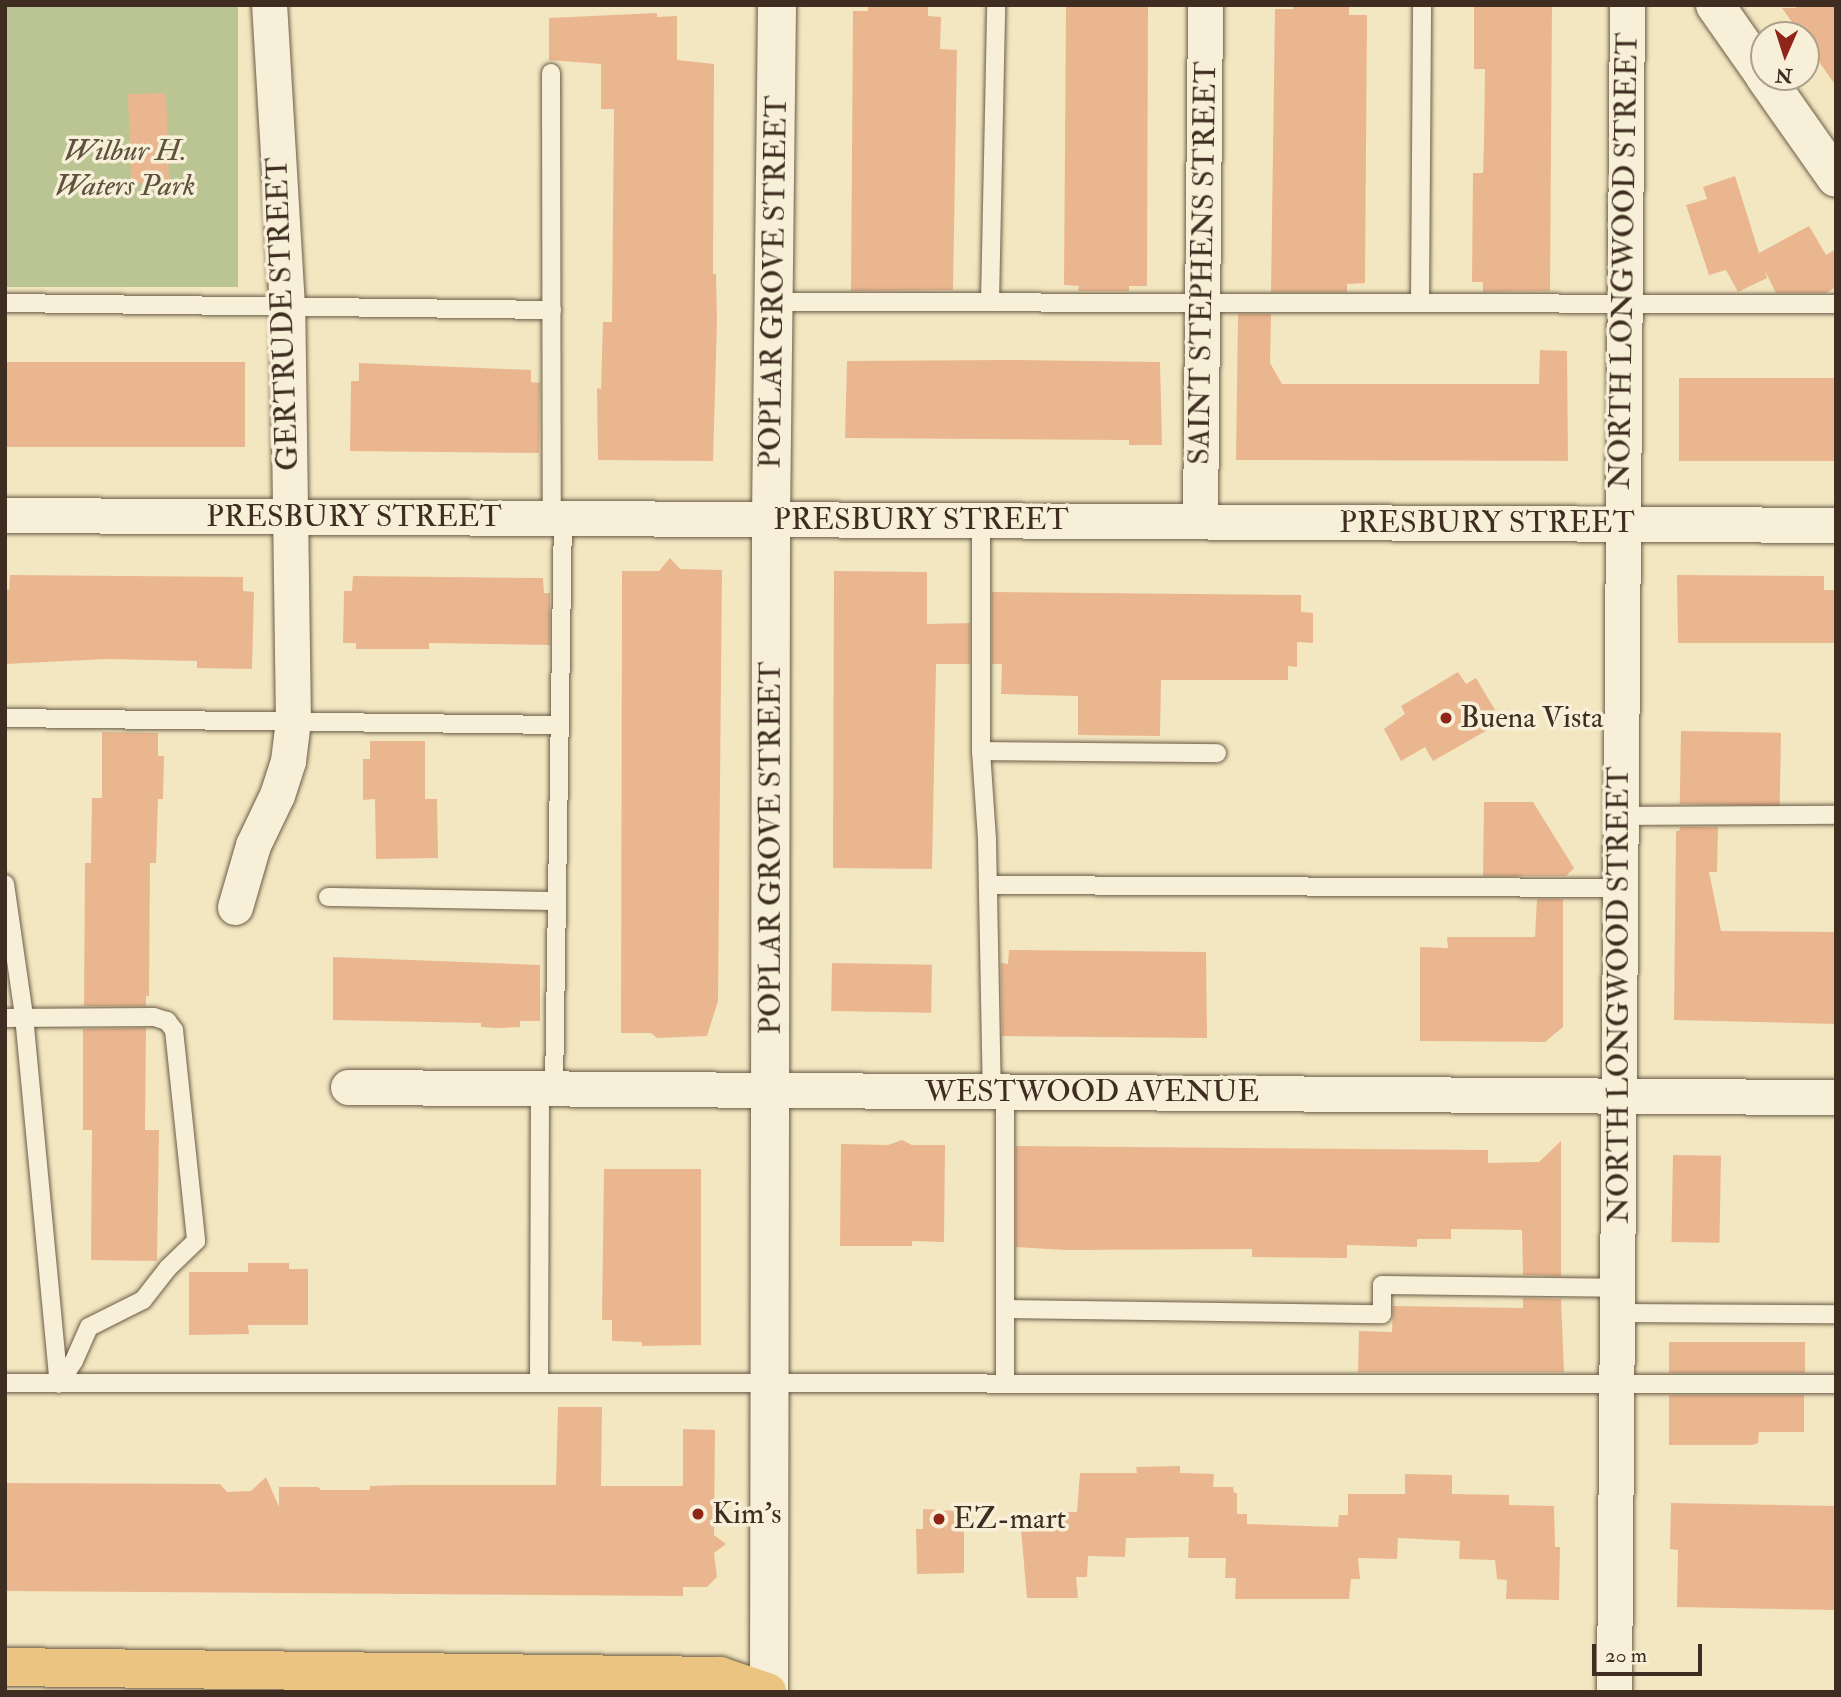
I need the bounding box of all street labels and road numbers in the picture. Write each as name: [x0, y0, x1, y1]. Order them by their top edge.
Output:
street label: NORTH LONGWOOD STREET: [1602, 32, 1646, 490]
street label: SAINT STEPHENS STREET: [1181, 61, 1225, 465]
street label: POPLAR GROVE STREET: [753, 95, 795, 469]
street label: GERTRUDE STREET: [260, 157, 306, 471]
street label: PRESBURY STREET: [206, 499, 502, 535]
street label: PRESBURY STREET: [773, 502, 1069, 538]
street label: PRESBURY STREET: [1339, 505, 1635, 541]
street label: POPLAR GROVE STREET: [753, 661, 789, 1035]
street label: NORTH LONGWOOD STREET: [1601, 766, 1637, 1224]
street label: WESTWOOD AVENUE: [925, 1074, 1259, 1110]

